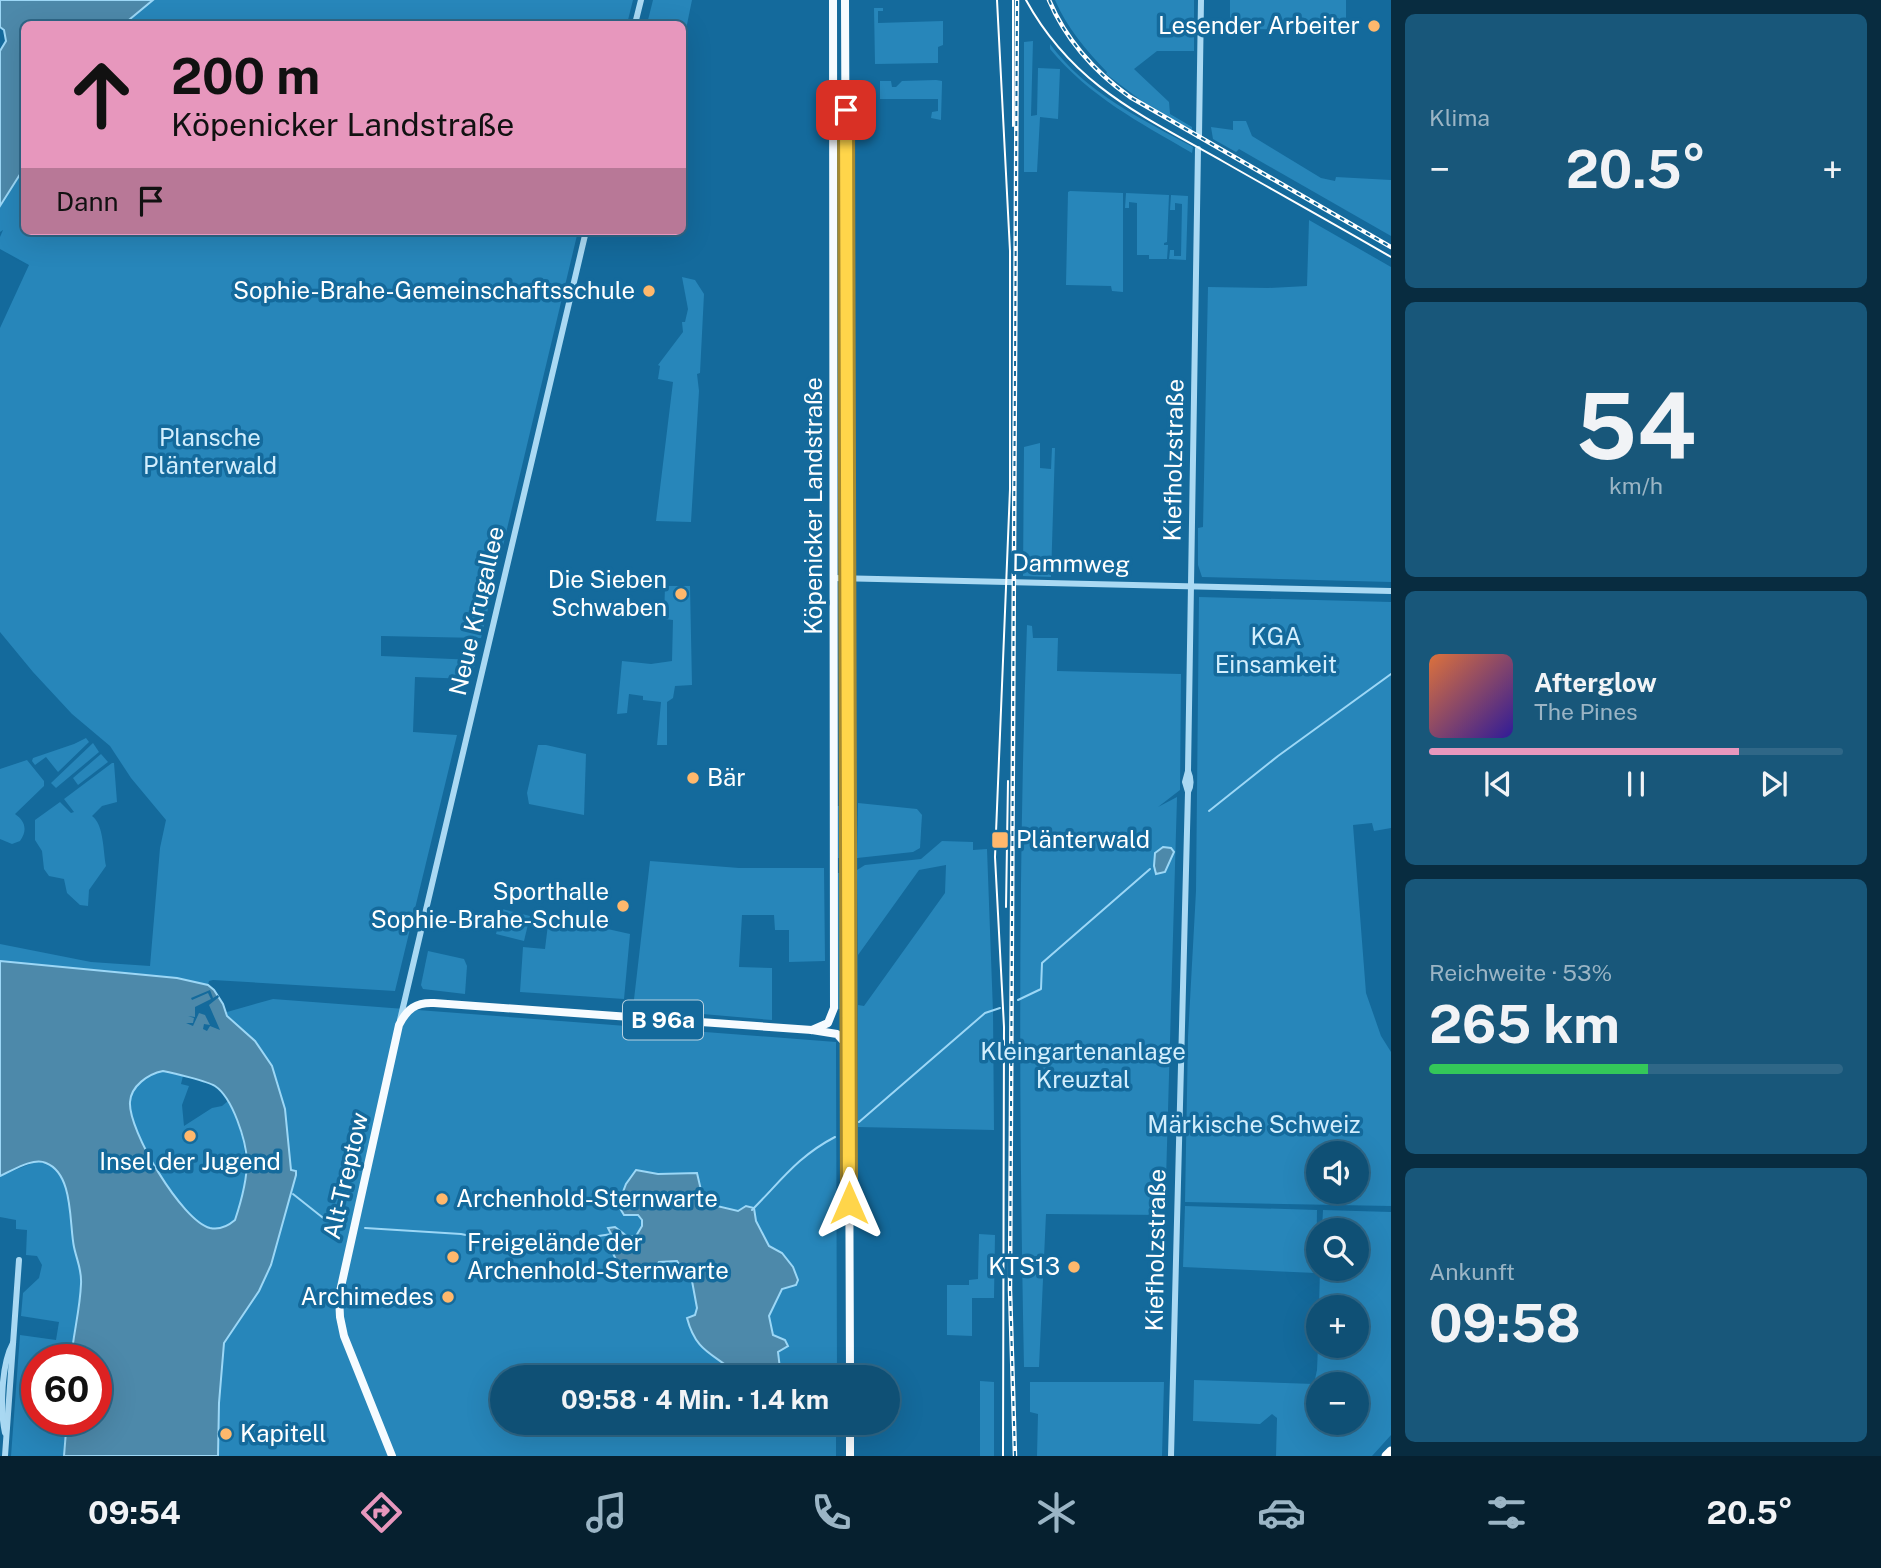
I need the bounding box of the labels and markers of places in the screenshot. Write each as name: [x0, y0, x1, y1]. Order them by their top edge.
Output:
place label: Lesender Arbeiter: [1158, 11, 1360, 39]
marker: Lesender Arbeiter: [1366, 18, 1382, 34]
pin: [816, 80, 876, 140]
place label: Sophie-Brahe-Gemeinschaftsschule: [233, 276, 635, 304]
marker: Sophie-Brahe-Gemeinschaftsschule: [641, 283, 657, 299]
place label: Die Sieben Schwaben: [548, 565, 667, 621]
marker: Die Sieben Schwaben: [673, 586, 689, 602]
place label: Bär: [707, 763, 746, 791]
marker: Bär: [685, 770, 701, 786]
place label: Plänterwald: [1016, 825, 1150, 853]
marker: Plänterwald: [990, 830, 1010, 850]
place label: Sporthalle Sophie-Brahe-Schule: [371, 877, 609, 933]
marker: Sporthalle Sophie-Brahe-Schule: [615, 898, 631, 914]
marker: Insel der Jugend: [182, 1128, 198, 1144]
place label: Insel der Jugend: [99, 1147, 281, 1175]
place label: Archenhold-Sternwarte: [456, 1184, 718, 1212]
marker: Archenhold-Sternwarte: [434, 1191, 450, 1207]
place label: Freigelände der Archenhold-Sternwarte: [467, 1228, 729, 1284]
marker: Freigelände der Archenhold-Sternwarte: [445, 1249, 461, 1265]
place label: KTS13: [988, 1252, 1060, 1280]
marker: KTS13: [1066, 1259, 1082, 1275]
place label: Archimedes: [301, 1282, 434, 1310]
marker: Archimedes: [440, 1289, 456, 1305]
place label: Kapitell: [240, 1419, 326, 1447]
marker: Kapitell: [218, 1426, 234, 1442]

